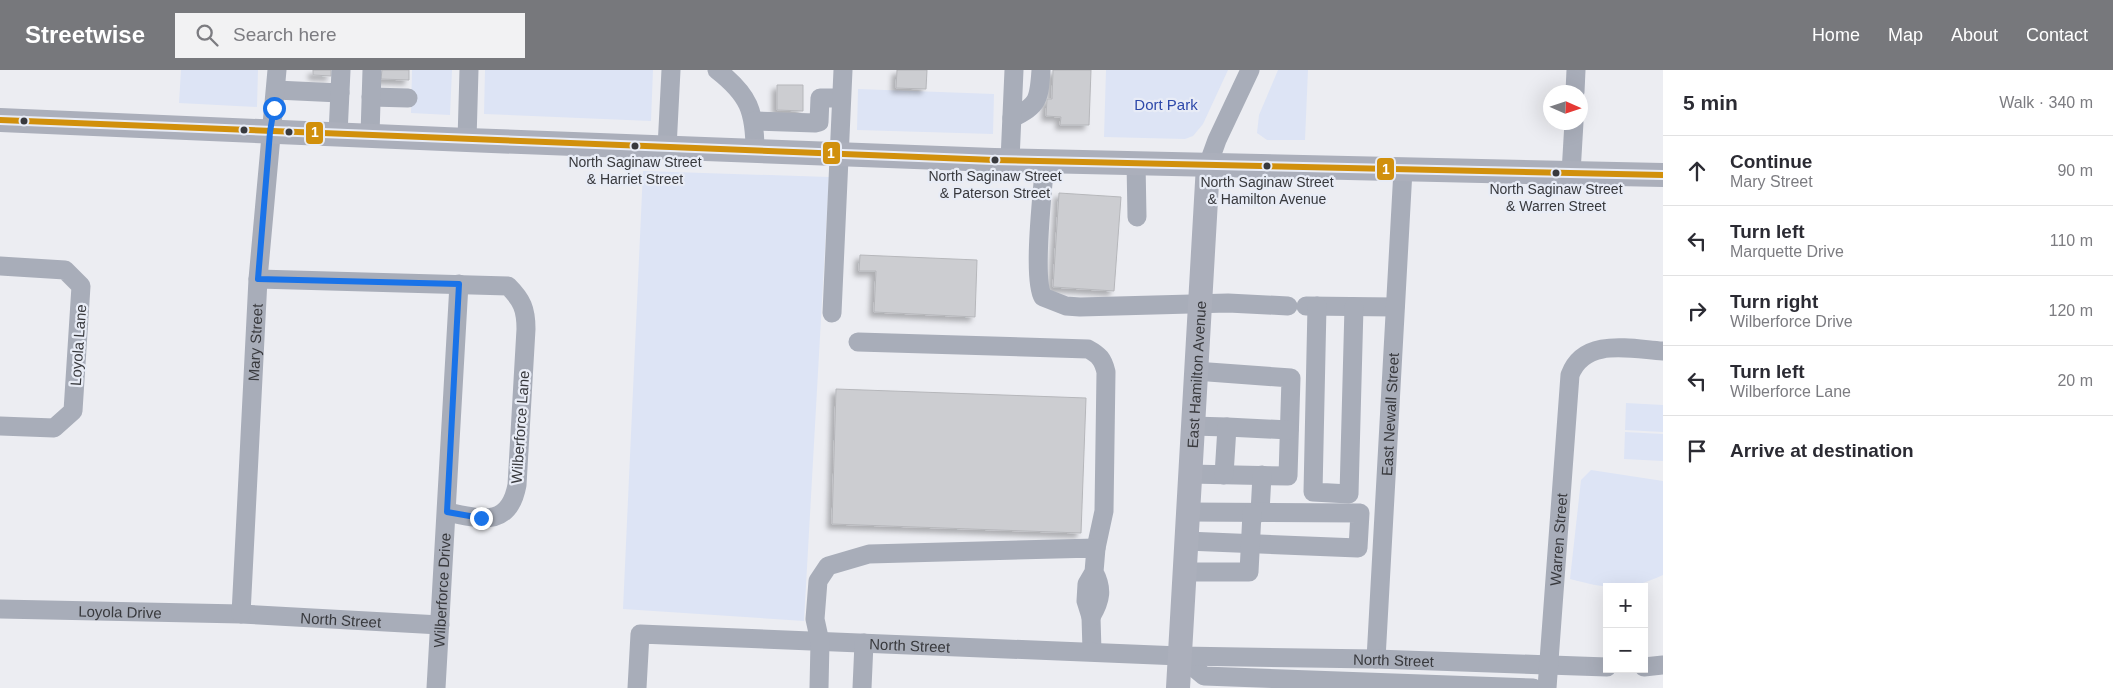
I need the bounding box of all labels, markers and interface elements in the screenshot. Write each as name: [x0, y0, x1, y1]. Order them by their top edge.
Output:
search box: [175, 13, 525, 58]
text: Streetwise: [25, 21, 145, 48]
icon: search: [193, 21, 221, 49]
text: Search here: [233, 24, 337, 45]
text: Home: [1812, 25, 1860, 45]
text: Map: [1888, 25, 1923, 45]
text: About: [1951, 25, 1998, 45]
text: Contact: [2026, 25, 2088, 45]
north arrow: [1543, 85, 1588, 130]
text: 5 min: [1683, 91, 1738, 114]
text: Walk · 340 m: [1999, 94, 2093, 111]
park label: Dort Park: [1134, 96, 1198, 113]
route start: [263, 97, 286, 120]
unlabelled marker: [19, 116, 29, 126]
line badge: 1: [305, 121, 324, 145]
text: 1: [311, 124, 319, 140]
unlabelled marker: [239, 125, 249, 135]
unlabelled marker: [284, 127, 294, 137]
marker: North Saginaw Street & Harriet Street: [630, 141, 640, 151]
line badge: 1: [822, 141, 841, 165]
text: 1: [827, 145, 835, 161]
text: Continue: [1730, 151, 1812, 172]
place label: North Saginaw Street & Harriet Street: [568, 154, 702, 187]
marker: North Saginaw Street & Paterson Street: [990, 155, 1000, 165]
line badge: 1: [1376, 157, 1395, 181]
icon: ahead: [1683, 157, 1711, 185]
marker: North Saginaw Street & Hamilton Avenue: [1262, 161, 1272, 171]
text: 1: [1382, 161, 1390, 177]
text: 90 m: [2057, 162, 2093, 179]
place label: North Saginaw Street & Paterson Street: [928, 168, 1062, 201]
marker: North Saginaw Street & Warren Street: [1551, 168, 1561, 178]
text: Mary Street: [1730, 173, 1813, 190]
place label: North Saginaw Street & Hamilton Avenue: [1200, 174, 1334, 207]
place label: North Saginaw Street & Warren Street: [1489, 181, 1623, 214]
text: Turn left: [1730, 221, 1805, 242]
icon: left: [1683, 227, 1711, 255]
text: 110 m: [2050, 232, 2093, 249]
text: Marquette Drive: [1730, 243, 1844, 260]
text: Turn right: [1730, 291, 1818, 312]
icon: right: [1683, 297, 1711, 325]
street label: East Hamilton Avenue: [1183, 300, 1209, 449]
street label: Mary Street: [244, 302, 265, 382]
text: 120 m: [2049, 302, 2093, 319]
street label: Loyola Lane: [67, 304, 89, 386]
text: Wilberforce Drive: [1730, 313, 1853, 330]
street label: East Newall Street: [1378, 351, 1401, 476]
text: Turn left: [1730, 361, 1805, 382]
icon: left: [1683, 367, 1711, 395]
street label: Wilberforce Lane: [508, 370, 532, 484]
text: 20 m: [2057, 372, 2093, 389]
text: Wilberforce Lane: [1730, 383, 1851, 400]
icon: arrive: [1683, 437, 1711, 465]
text: Arrive at destination: [1730, 440, 1914, 461]
street label: Warren Street: [1546, 492, 1570, 586]
route end: [470, 507, 493, 530]
street label: Wilberforce Drive: [430, 532, 453, 648]
map controls: [1603, 583, 1648, 673]
button: +: [1603, 583, 1648, 628]
street label: Loyola Drive: [78, 602, 162, 621]
street label: North Street: [300, 609, 382, 630]
button: −: [1603, 628, 1648, 673]
street label: North Street: [869, 635, 951, 655]
street label: North Street: [1353, 650, 1435, 670]

